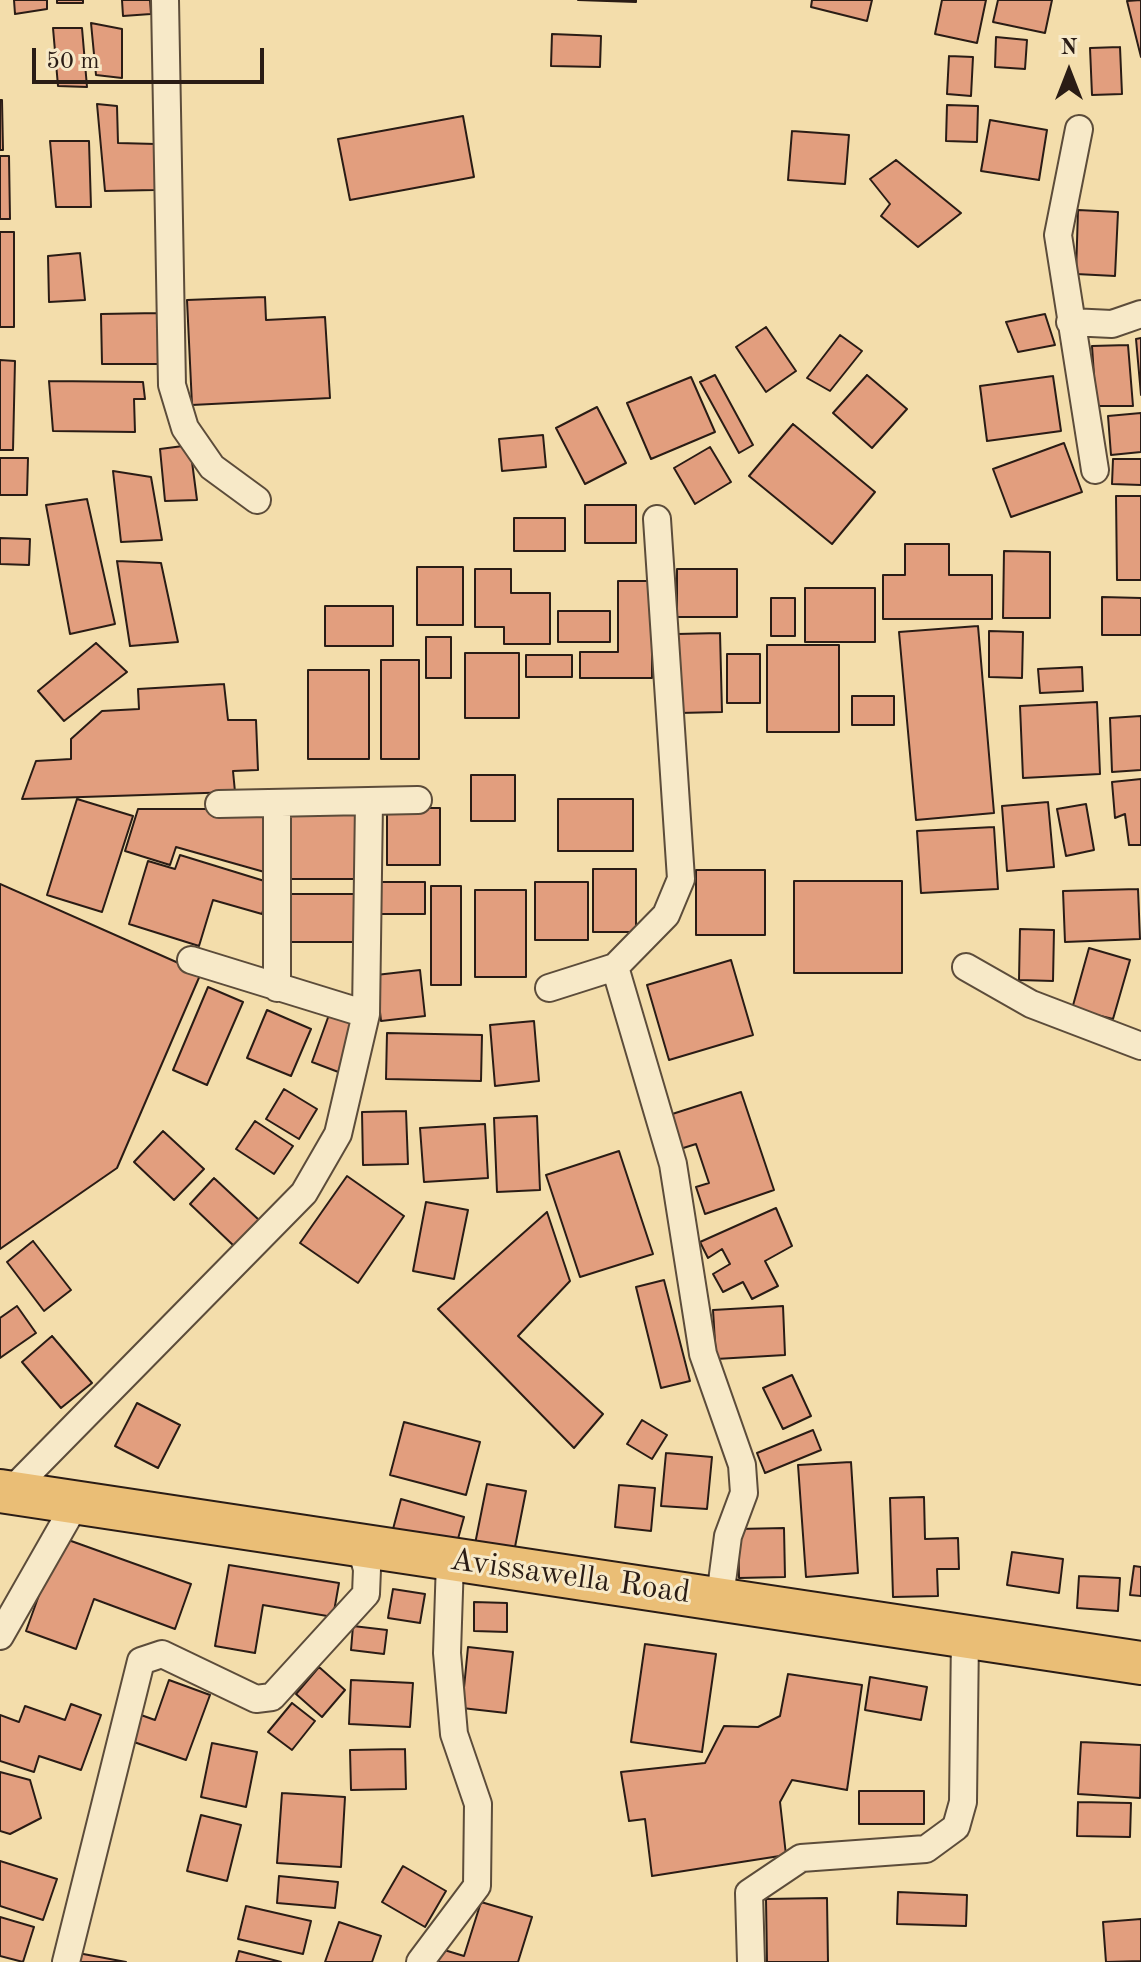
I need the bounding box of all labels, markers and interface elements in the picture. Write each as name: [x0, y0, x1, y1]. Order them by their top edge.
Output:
scale bar: [36, 32, 268, 82]
north arrow: [1029, 32, 1109, 112]
text: N: [1061, 37, 1077, 59]
text: 50 m: [46, 50, 100, 74]
street label: Avissawella Road: [447, 1541, 693, 1613]

